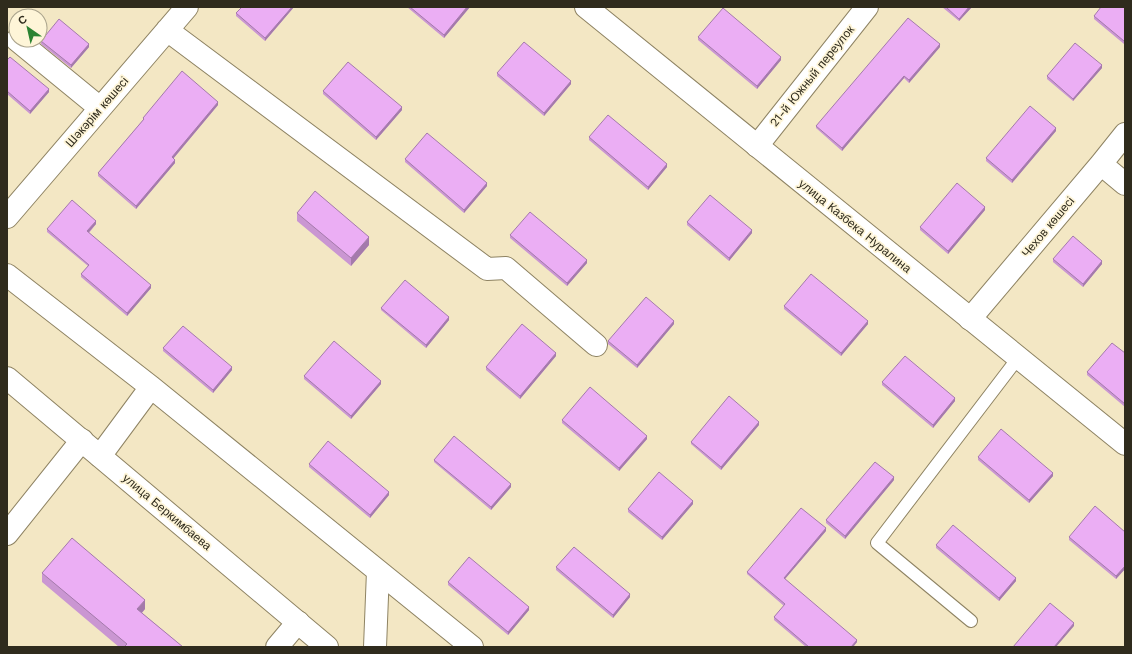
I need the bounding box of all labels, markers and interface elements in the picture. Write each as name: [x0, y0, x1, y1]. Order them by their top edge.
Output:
north arrow: [8, 8, 48, 48]
text: С: [16, 12, 30, 28]
street label: 21-й Южный переулок: [767, 22, 858, 129]
street label: Шәкәрім көшесі: [63, 74, 131, 150]
street label: улица Казбека Нуралина: [796, 176, 914, 276]
street label: Чехов көшесі: [1019, 194, 1077, 260]
street label: улица Беркимбаева: [120, 471, 214, 553]

